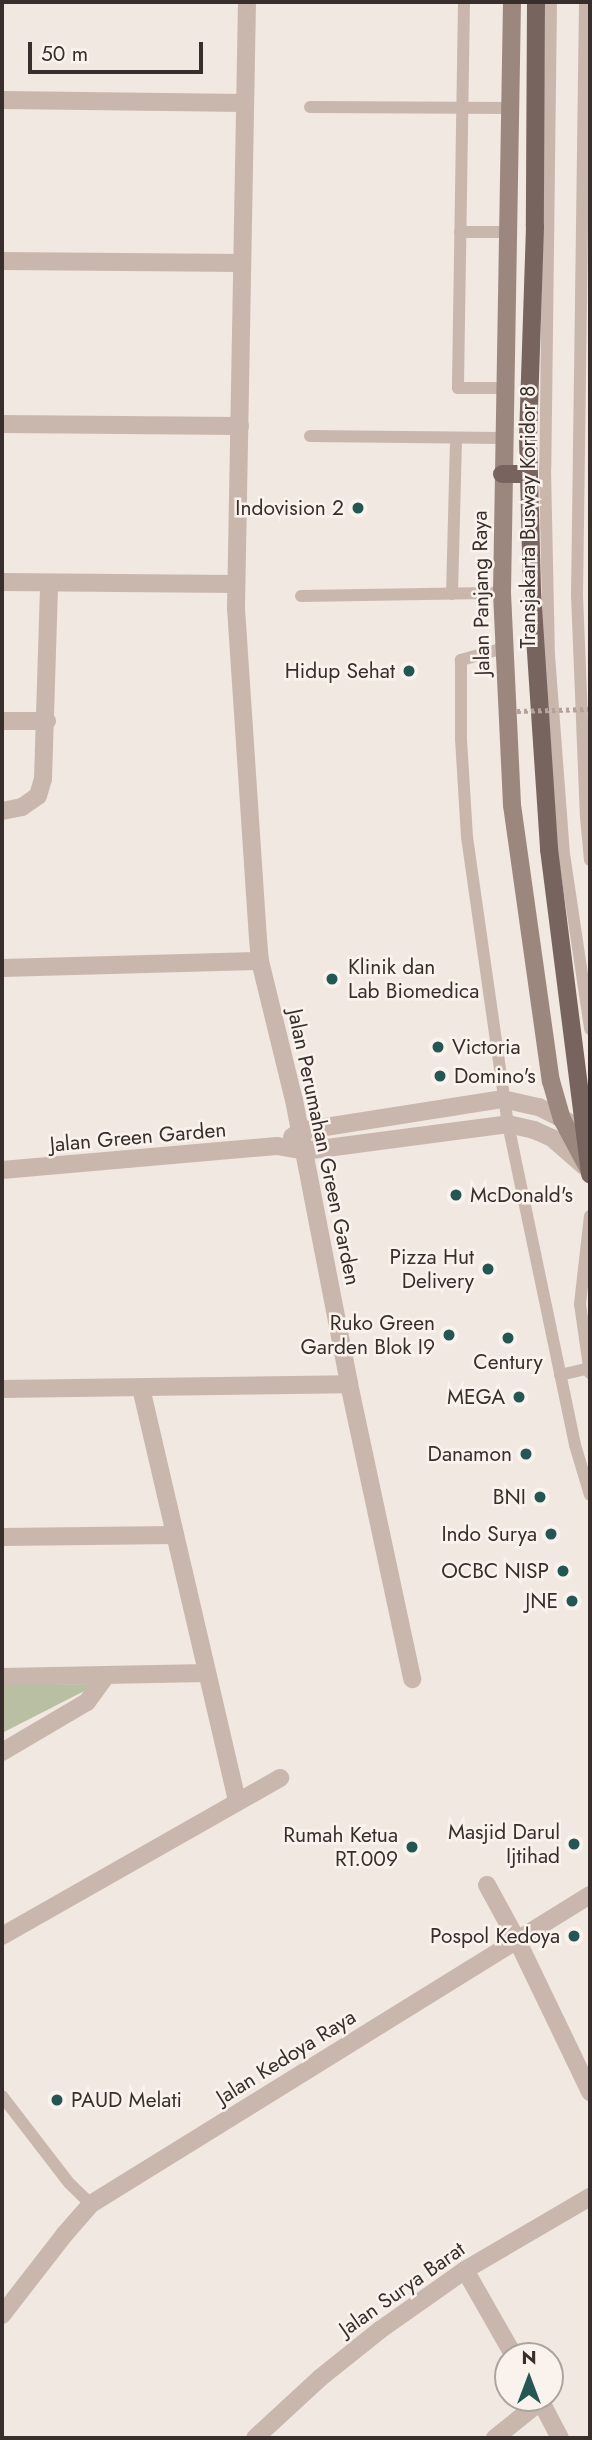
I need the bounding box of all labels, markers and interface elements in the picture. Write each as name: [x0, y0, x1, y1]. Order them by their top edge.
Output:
scale bar: [32, 28, 206, 72]
text: 50 m: [41, 39, 88, 69]
street label: Transjakarta Busway Koridor 8: [515, 386, 541, 648]
place label: Indovision 2: [235, 495, 344, 521]
marker: Indovision 2: [350, 500, 366, 516]
street label: Jalan Panjang Raya: [467, 510, 495, 676]
place label: Hidup Sehat: [285, 658, 395, 684]
marker: Hidup Sehat: [401, 663, 417, 679]
place label: Klinik dan Lab Biomedica: [348, 954, 479, 1004]
marker: Klinik dan Lab Biomedica: [322, 969, 342, 989]
street label: Jalan Perumahan Green Garden: [282, 1007, 366, 1287]
place label: Victoria: [452, 1034, 521, 1060]
marker: Victoria: [430, 1039, 446, 1055]
place label: Domino's: [454, 1063, 536, 1089]
marker: Domino's: [432, 1068, 448, 1084]
street label: Jalan Green Garden: [49, 1117, 227, 1157]
place label: McDonald's: [470, 1182, 573, 1208]
marker: McDonald's: [448, 1187, 464, 1203]
place label: Pizza Hut Delivery: [390, 1244, 474, 1294]
marker: Pizza Hut Delivery: [480, 1261, 496, 1277]
place label: Ruko Green Garden Blok I9: [301, 1310, 435, 1360]
marker: Ruko Green Garden Blok I9: [441, 1327, 457, 1343]
marker: Century: [500, 1330, 516, 1346]
place label: Century: [473, 1349, 543, 1375]
place label: MEGA: [447, 1384, 505, 1410]
marker: MEGA: [511, 1389, 527, 1405]
place label: Danamon: [428, 1441, 512, 1467]
marker: Danamon: [518, 1446, 534, 1462]
place label: BNI: [493, 1484, 526, 1510]
marker: BNI: [532, 1489, 548, 1505]
place label: Indo Surya: [441, 1521, 537, 1547]
marker: Indo Surya: [543, 1526, 559, 1542]
place label: OCBC NISP: [441, 1558, 549, 1584]
marker: OCBC NISP: [555, 1563, 571, 1579]
place label: JNE: [525, 1588, 558, 1614]
marker: JNE: [564, 1593, 580, 1609]
place label: Masjid Darul Ijtihad: [448, 1819, 560, 1869]
place label: Rumah Ketua RT.009: [283, 1822, 398, 1872]
marker: Masjid Darul Ijtihad: [566, 1836, 582, 1852]
marker: Rumah Ketua RT.009: [404, 1839, 420, 1855]
place label: Pospol Kedoya: [430, 1923, 560, 1949]
marker: Pospol Kedoya: [566, 1928, 582, 1944]
street label: Jalan Kedoya Raya: [212, 2004, 360, 2110]
place label: PAUD Melati: [71, 2087, 182, 2113]
marker: PAUD Melati: [49, 2092, 65, 2108]
street label: Jalan Surya Barat: [334, 2236, 470, 2342]
north arrow: [494, 2342, 564, 2412]
text: N: [521, 2344, 537, 2371]

